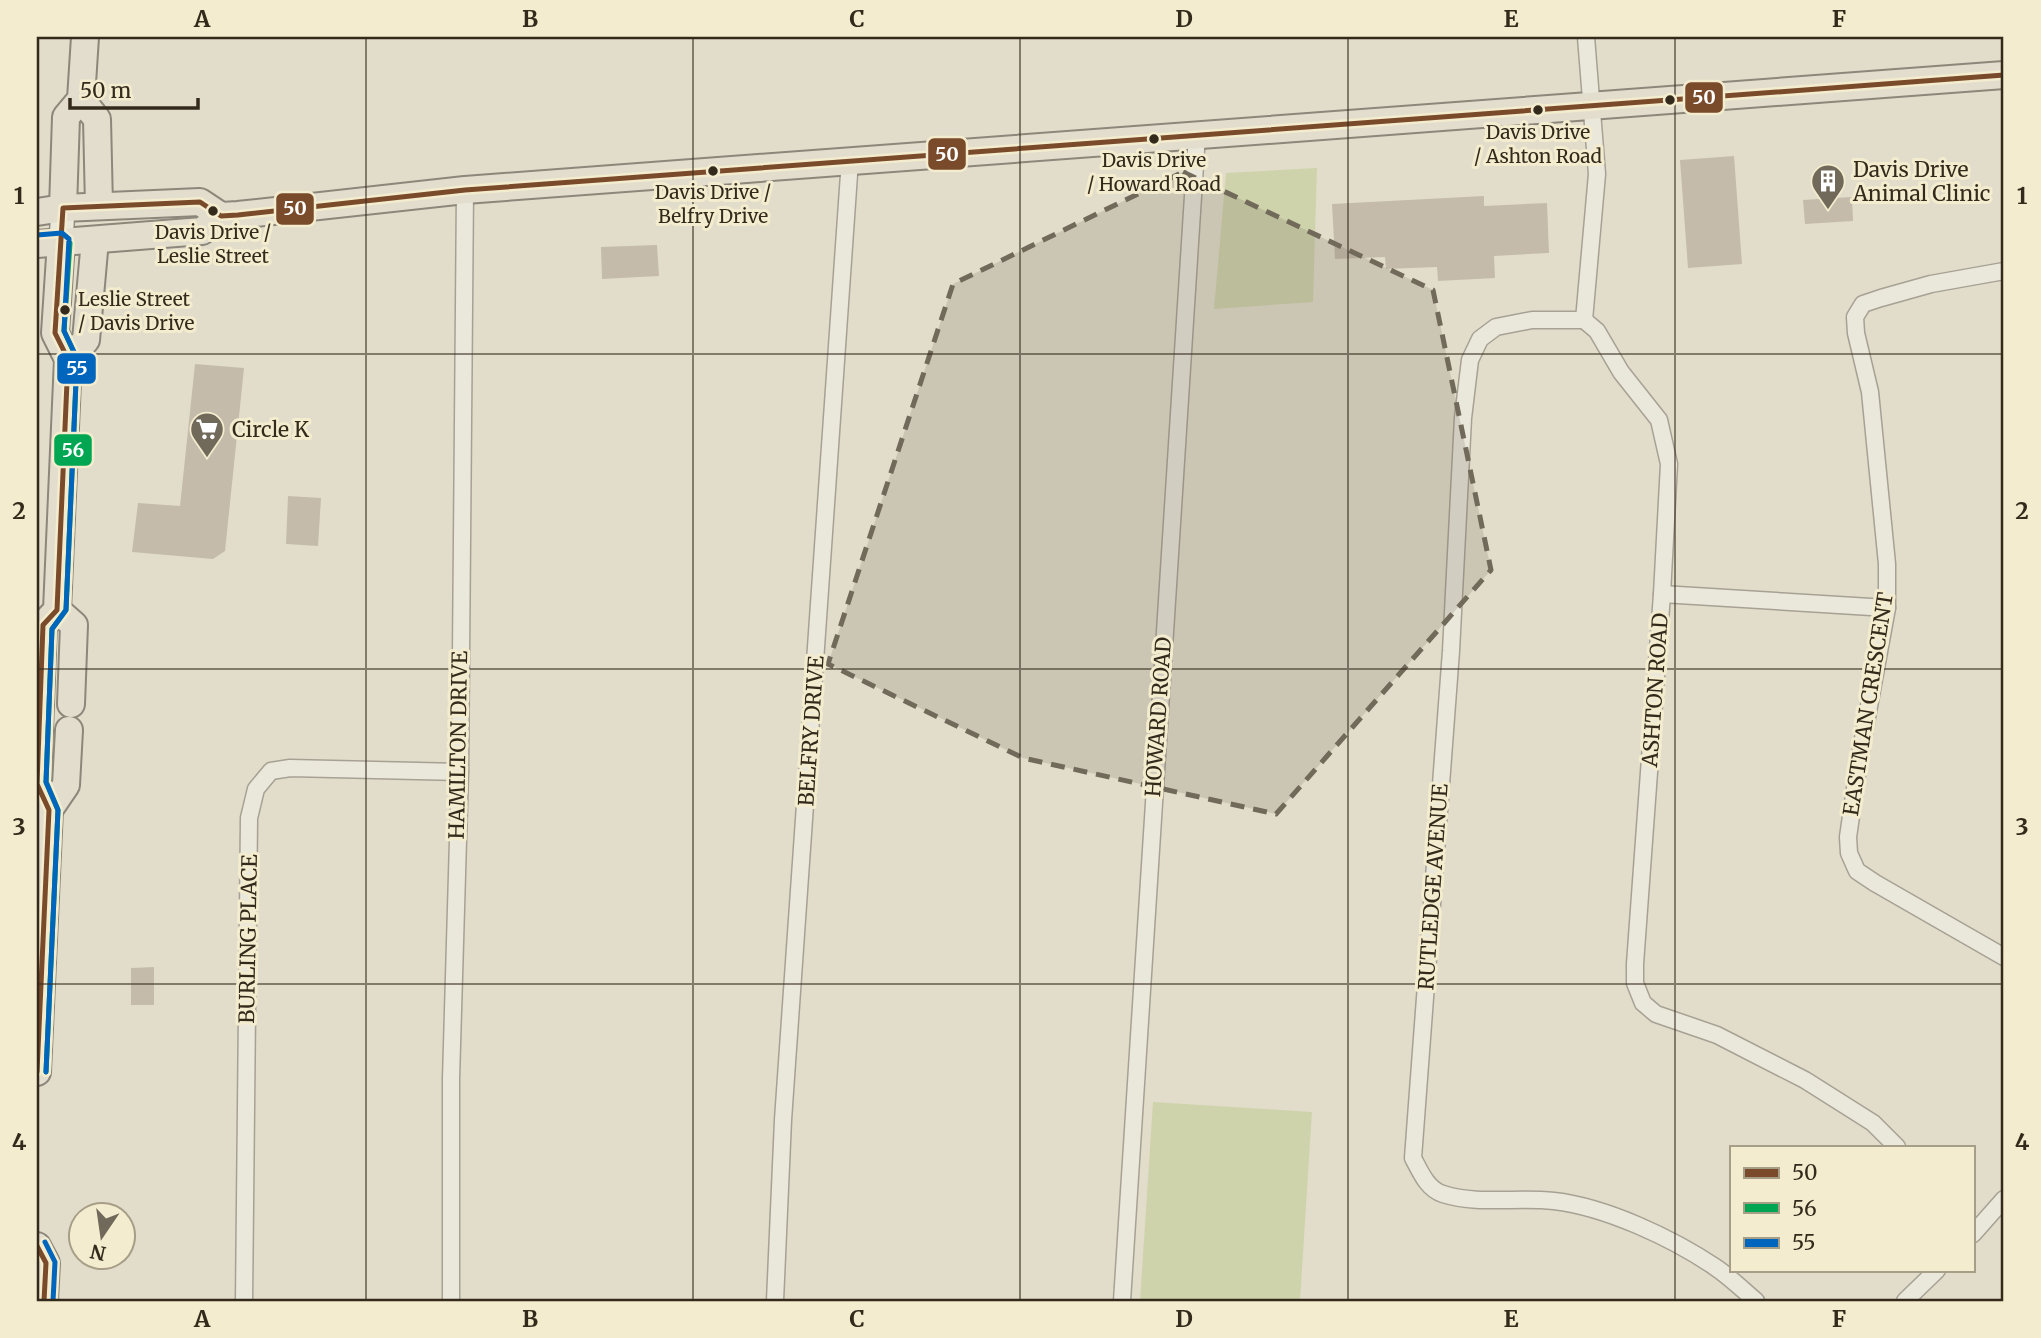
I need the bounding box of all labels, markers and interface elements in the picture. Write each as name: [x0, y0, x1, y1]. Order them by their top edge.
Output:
text: A: [193, 4, 211, 33]
text: B: [522, 4, 538, 33]
text: C: [849, 4, 865, 33]
text: D: [1175, 4, 1193, 33]
text: E: [1503, 4, 1519, 33]
text: F: [1832, 4, 1846, 33]
scale bar: [70, 66, 198, 110]
text: 50 m: [80, 77, 131, 104]
line badge: 50: [1684, 81, 1724, 114]
text: 50: [1692, 85, 1716, 109]
unlabelled marker: [1663, 93, 1677, 107]
marker: Davis Drive / Ashton Road: [1531, 103, 1545, 117]
place label: Davis Drive / Ashton Road: [1474, 120, 1602, 168]
marker: Davis Drive / Howard Road: [1147, 132, 1161, 146]
line badge: 50: [927, 137, 967, 171]
text: 50: [935, 142, 959, 166]
place label: Davis Drive / Howard Road: [1087, 148, 1221, 196]
place label: Davis Drive Animal Clinic: [1852, 156, 1990, 207]
building icon: Davis Drive Animal Clinic: [1809, 162, 1847, 211]
marker: Davis Drive / Belfry Drive: [706, 164, 720, 178]
place label: Davis Drive / Belfry Drive: [655, 180, 771, 228]
text: 1: [14, 181, 25, 210]
text: 1: [2017, 181, 2028, 210]
line badge: 50: [275, 192, 315, 226]
text: 50: [283, 196, 307, 220]
marker: Davis Drive / Leslie Street: [206, 204, 220, 218]
place label: Davis Drive / Leslie Street: [155, 220, 271, 268]
place label: Leslie Street / Davis Drive: [78, 287, 194, 335]
marker: Leslie Street / Davis Drive: [58, 303, 72, 317]
line badge: 55: [56, 352, 97, 385]
text: 55: [66, 356, 88, 380]
supermarket icon: Circle K: [188, 410, 226, 459]
place label: Circle K: [232, 416, 310, 443]
line badge: 56: [53, 433, 93, 467]
text: 56: [62, 438, 84, 462]
text: 2: [12, 496, 26, 525]
text: 2: [2015, 496, 2029, 525]
street label: EASTMAN CRESCENT: [1837, 590, 1899, 818]
street label: ASHTON ROAD: [1636, 612, 1674, 769]
street label: HOWARD ROAD: [1139, 636, 1177, 798]
street label: HAMILTON DRIVE: [443, 650, 473, 840]
street label: BELFRY DRIVE: [792, 654, 830, 807]
street label: RUTLEDGE AVENUE: [1412, 782, 1454, 991]
text: 3: [12, 812, 26, 841]
text: 3: [2015, 812, 2029, 841]
street label: BURLING PLACE: [233, 853, 263, 1024]
text: 4: [12, 1127, 27, 1156]
text: 4: [2015, 1127, 2030, 1156]
legend: [1730, 1146, 1974, 1272]
text: 50: [1792, 1159, 1817, 1186]
text: 56: [1792, 1195, 1817, 1222]
north arrow: [66, 1202, 136, 1272]
text: 55: [1792, 1229, 1815, 1256]
text: N: [88, 1239, 108, 1266]
text: A: [193, 1304, 211, 1333]
text: B: [522, 1304, 538, 1333]
text: C: [849, 1304, 865, 1333]
text: D: [1175, 1304, 1193, 1333]
text: E: [1503, 1304, 1519, 1333]
text: F: [1832, 1304, 1846, 1333]

